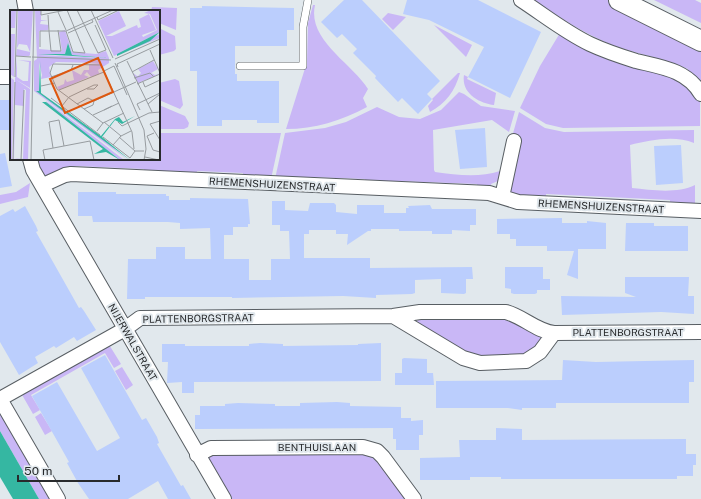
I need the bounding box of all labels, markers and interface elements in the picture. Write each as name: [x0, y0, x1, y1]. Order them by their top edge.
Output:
inset map: [10, 10, 160, 160]
street label: RHEMENSHUIZENSTRAAT: [209, 175, 335, 193]
street label: RHEMENSHUIZENSTRAAT: [538, 197, 664, 215]
street label: NIJERWALSTRAAT: [106, 301, 160, 383]
street label: PLATTENBORGSTRAAT: [142, 311, 254, 325]
street label: PLATTENBORGSTRAAT: [572, 326, 684, 338]
street label: BENTHUISLAAN: [278, 441, 356, 453]
scale bar: [18, 457, 119, 483]
text: 50 m: [24, 464, 52, 478]

